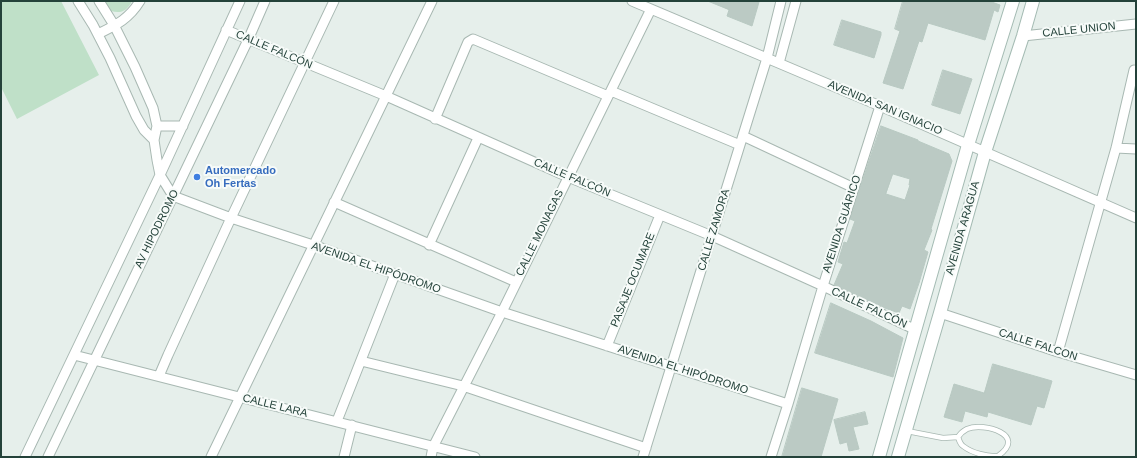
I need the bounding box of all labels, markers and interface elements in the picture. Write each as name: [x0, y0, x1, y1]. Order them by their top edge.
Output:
street label: CALLE UNION: [1042, 20, 1116, 40]
street label: CALLE FALCÓN: [234, 28, 314, 72]
street label: AVENIDA SAN IGNACIO: [826, 78, 944, 138]
street label: CALLE FALCÓN: [532, 156, 612, 200]
place label: Automercado Oh Fertas: [205, 164, 276, 190]
marker: Automercado Oh Fertas: [192, 172, 202, 182]
street label: AVENIDA GUÁRICO: [820, 174, 864, 274]
street label: AVENIDA ARAGUA: [943, 180, 983, 276]
street label: AV HIPODROMO: [132, 187, 182, 271]
street label: CALLE ZAMORA: [695, 187, 733, 273]
street label: CALLE MONAGAS: [513, 188, 567, 278]
street label: PASAJE OCUMARE: [608, 231, 658, 329]
street label: AVENIDA EL HIPÓDROMO: [310, 240, 442, 296]
street label: CALLE FALCÓN: [829, 285, 909, 331]
street label: CALLE FALCON: [997, 326, 1079, 364]
street label: AVENIDA EL HIPÓDROMO: [616, 343, 750, 397]
street label: CALLE LARA: [241, 392, 309, 420]

